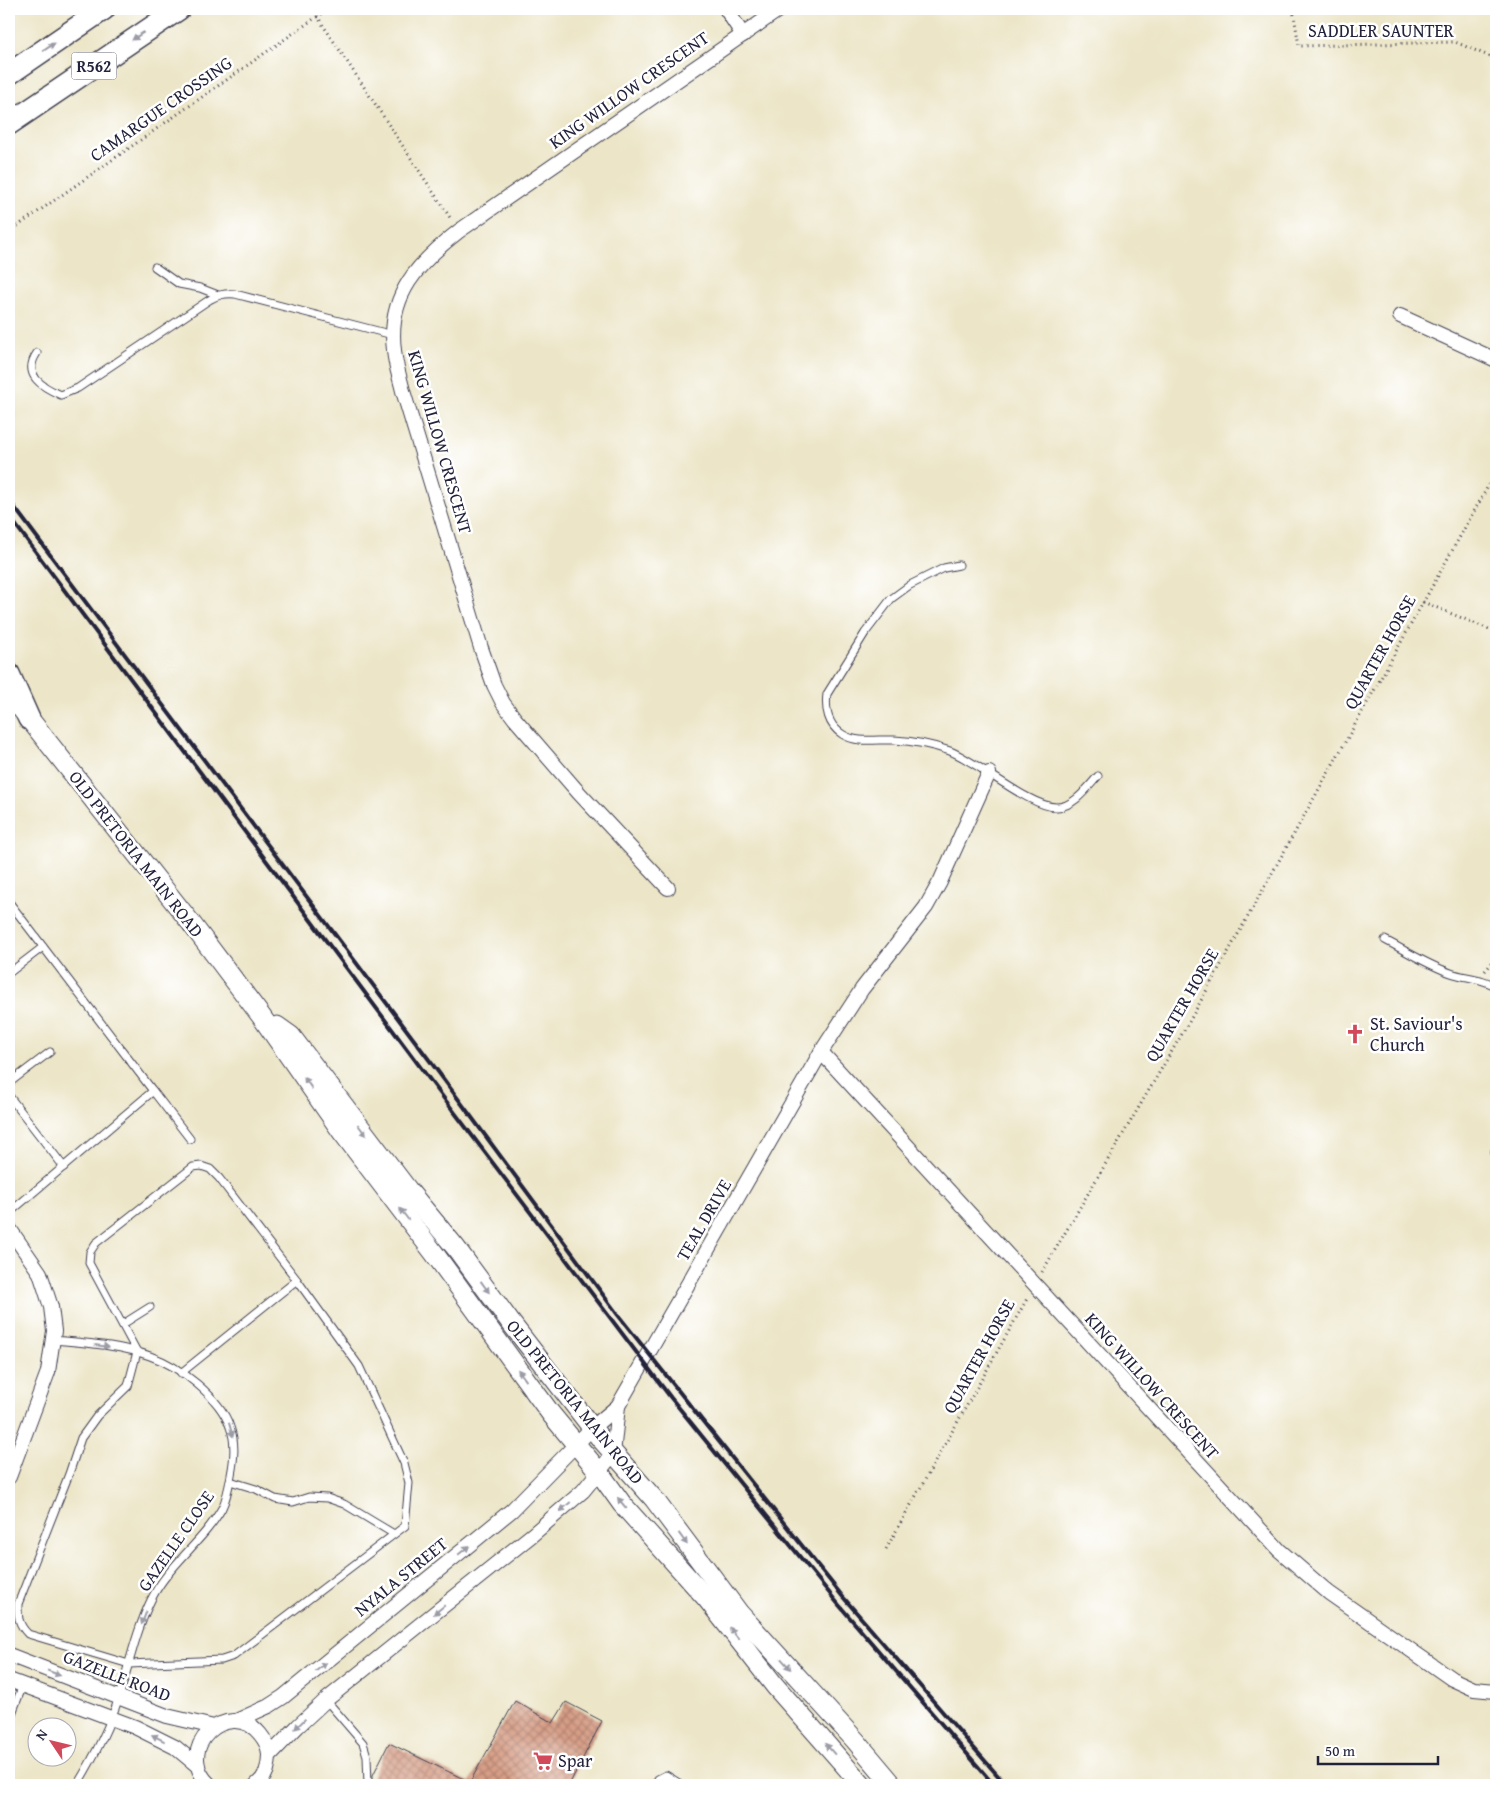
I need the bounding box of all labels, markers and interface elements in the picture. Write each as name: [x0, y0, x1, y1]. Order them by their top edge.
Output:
street label: SADDLER SAUNTER: [1308, 17, 1455, 44]
street label: KING WILLOW CRESCENT: [543, 24, 714, 155]
one-way arrow: [131, 31, 145, 41]
one-way arrow: [42, 42, 56, 52]
street label: CAMARGUE CROSSING: [84, 49, 238, 168]
road number: R562: [72, 52, 116, 80]
street label: KING WILLOW CRESCENT: [401, 347, 480, 537]
street label: QUARTER HORSE: [1337, 589, 1422, 714]
street label: OLD PRETORIA MAIN ROAD: [63, 765, 210, 943]
street label: QUARTER HORSE: [1138, 943, 1225, 1067]
place label: St. Saviour's Church: [1370, 1010, 1463, 1058]
church icon: St. Saviour's Church: [1344, 1023, 1366, 1045]
one-way arrow: [303, 1076, 313, 1090]
one-way arrow: [357, 1123, 367, 1137]
street label: TEAL DRIVE: [669, 1174, 738, 1266]
one-way arrow: [399, 1208, 410, 1221]
one-way arrow: [480, 1280, 490, 1294]
street label: QUARTER HORSE: [936, 1293, 1021, 1418]
street label: KING WILLOW CRESCENT: [1079, 1306, 1226, 1465]
street label: OLD PRETORIA MAIN ROAD: [500, 1313, 650, 1490]
one-way arrow: [94, 1342, 110, 1350]
one-way arrow: [517, 1368, 527, 1382]
one-way arrow: [227, 1423, 235, 1438]
street label: GAZELLE CLOSE: [131, 1485, 221, 1597]
one-way arrow: [617, 1497, 628, 1510]
one-way arrow: [559, 1501, 571, 1513]
street label: NYALA STREET: [348, 1530, 453, 1623]
one-way arrow: [677, 1532, 688, 1545]
one-way arrow: [457, 1544, 470, 1555]
one-way arrow: [433, 1604, 446, 1615]
one-way arrow: [140, 1610, 147, 1625]
one-way arrow: [728, 1627, 739, 1640]
street label: GAZELLE ROAD: [59, 1643, 175, 1708]
one-way arrow: [780, 1658, 792, 1670]
one-way arrow: [314, 1661, 327, 1672]
one-way arrow: [47, 1669, 62, 1677]
north arrow: [28, 1716, 78, 1766]
one-way arrow: [294, 1718, 306, 1730]
text: N: [30, 1724, 53, 1744]
one-way arrow: [151, 1734, 166, 1742]
scale bar: [1318, 1734, 1438, 1766]
text: 50 m: [1325, 1740, 1356, 1761]
one-way arrow: [824, 1742, 835, 1755]
place label: Spar: [558, 1747, 593, 1774]
supermarket icon: Spar: [532, 1750, 554, 1772]

